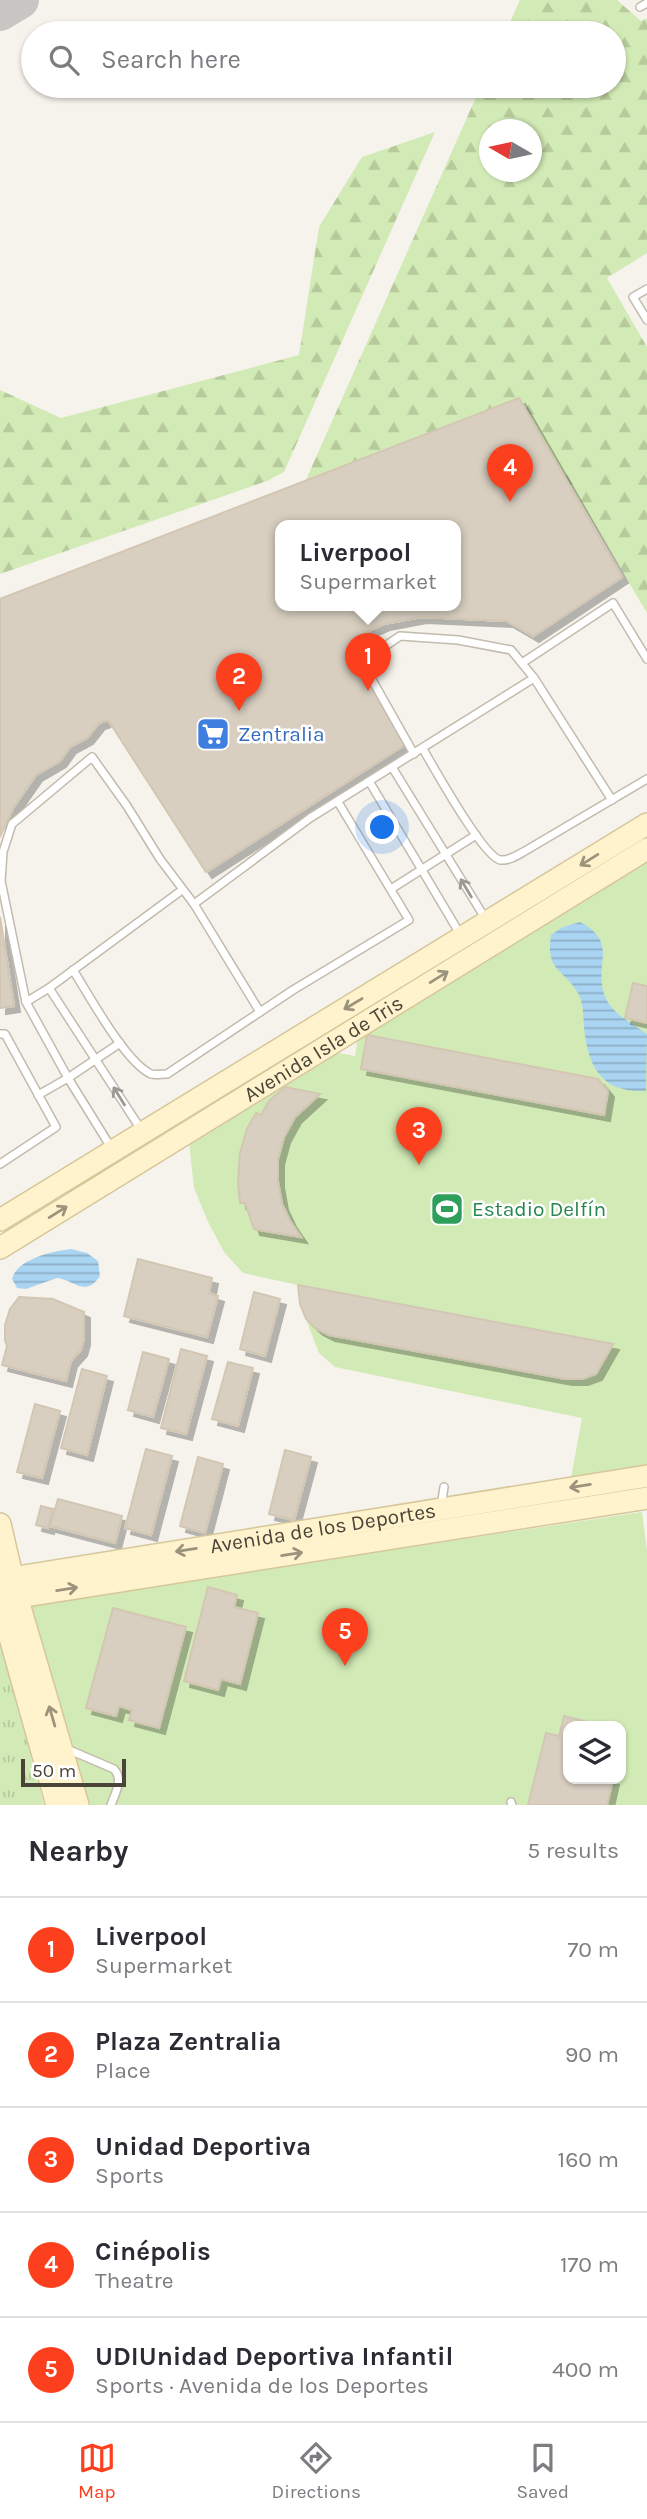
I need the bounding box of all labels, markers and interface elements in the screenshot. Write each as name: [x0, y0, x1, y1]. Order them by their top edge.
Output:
search box: [21, 21, 626, 98]
icon: search: [45, 41, 83, 79]
text: Search here: [101, 44, 241, 75]
north arrow: [479, 119, 542, 182]
pin: 4: [487, 444, 533, 502]
popup: [275, 520, 461, 611]
text: Liverpool: [299, 537, 411, 568]
text: Supermarket: [299, 568, 437, 595]
pin: 1: [345, 633, 391, 691]
pin: 2: [216, 653, 262, 711]
supermarket icon: Zentralia: [194, 715, 232, 753]
place label: Zentralia: [238, 722, 325, 746]
your location: [365, 810, 399, 844]
one-way arrow: [579, 853, 599, 867]
one-way arrow: [459, 879, 473, 899]
one-way arrow: [429, 969, 449, 983]
street label: Avenida Isla de Tris: [239, 990, 407, 1107]
one-way arrow: [343, 997, 363, 1011]
one-way arrow: [112, 1086, 126, 1106]
pin: 3: [396, 1107, 442, 1165]
sports icon: Estadio Delfín: [428, 1190, 466, 1228]
place label: Estadio Delfín: [472, 1197, 606, 1221]
one-way arrow: [48, 1205, 68, 1219]
one-way arrow: [569, 1480, 592, 1493]
street label: Avenida de los Deportes: [208, 1498, 438, 1558]
one-way arrow: [175, 1544, 198, 1557]
one-way arrow: [280, 1547, 303, 1560]
one-way arrow: [56, 1582, 78, 1595]
pin: 5: [322, 1608, 368, 1666]
one-way arrow: [45, 1705, 58, 1727]
map controls: [563, 1721, 626, 1784]
button: layers: [563, 1721, 626, 1784]
scale bar: [21, 1756, 126, 1788]
text: 50 m: [32, 1760, 76, 1782]
text: Nearby: [28, 1833, 128, 1869]
text: 5 results: [527, 1837, 619, 1864]
text: Liverpool: [95, 1921, 207, 1952]
text: 1: [47, 1936, 55, 1963]
text: 70 m: [568, 1936, 619, 1963]
text: Supermarket: [95, 1952, 232, 1979]
text: Plaza Zentralia: [95, 2026, 282, 2057]
text: 2: [44, 2041, 58, 2068]
text: 90 m: [565, 2041, 619, 2068]
text: Place: [95, 2057, 151, 2084]
text: Unidad Deportiva: [95, 2131, 311, 2162]
text: 3: [44, 2146, 58, 2173]
text: 160 m: [558, 2146, 619, 2173]
text: Sports: [95, 2162, 164, 2189]
text: Cinépolis: [95, 2236, 211, 2267]
text: 4: [44, 2251, 58, 2278]
text: 170 m: [560, 2251, 619, 2278]
text: Theatre: [95, 2267, 174, 2294]
text: UDIUnidad Deportiva Infantil: [95, 2341, 453, 2372]
text: 5: [44, 2356, 58, 2383]
text: 400 m: [552, 2356, 619, 2383]
text: Sports · Avenida de los Deportes: [95, 2372, 429, 2399]
tab: Map: [78, 2439, 116, 2503]
tab: Directions: [272, 2439, 361, 2503]
tab: Saved: [517, 2439, 569, 2503]

